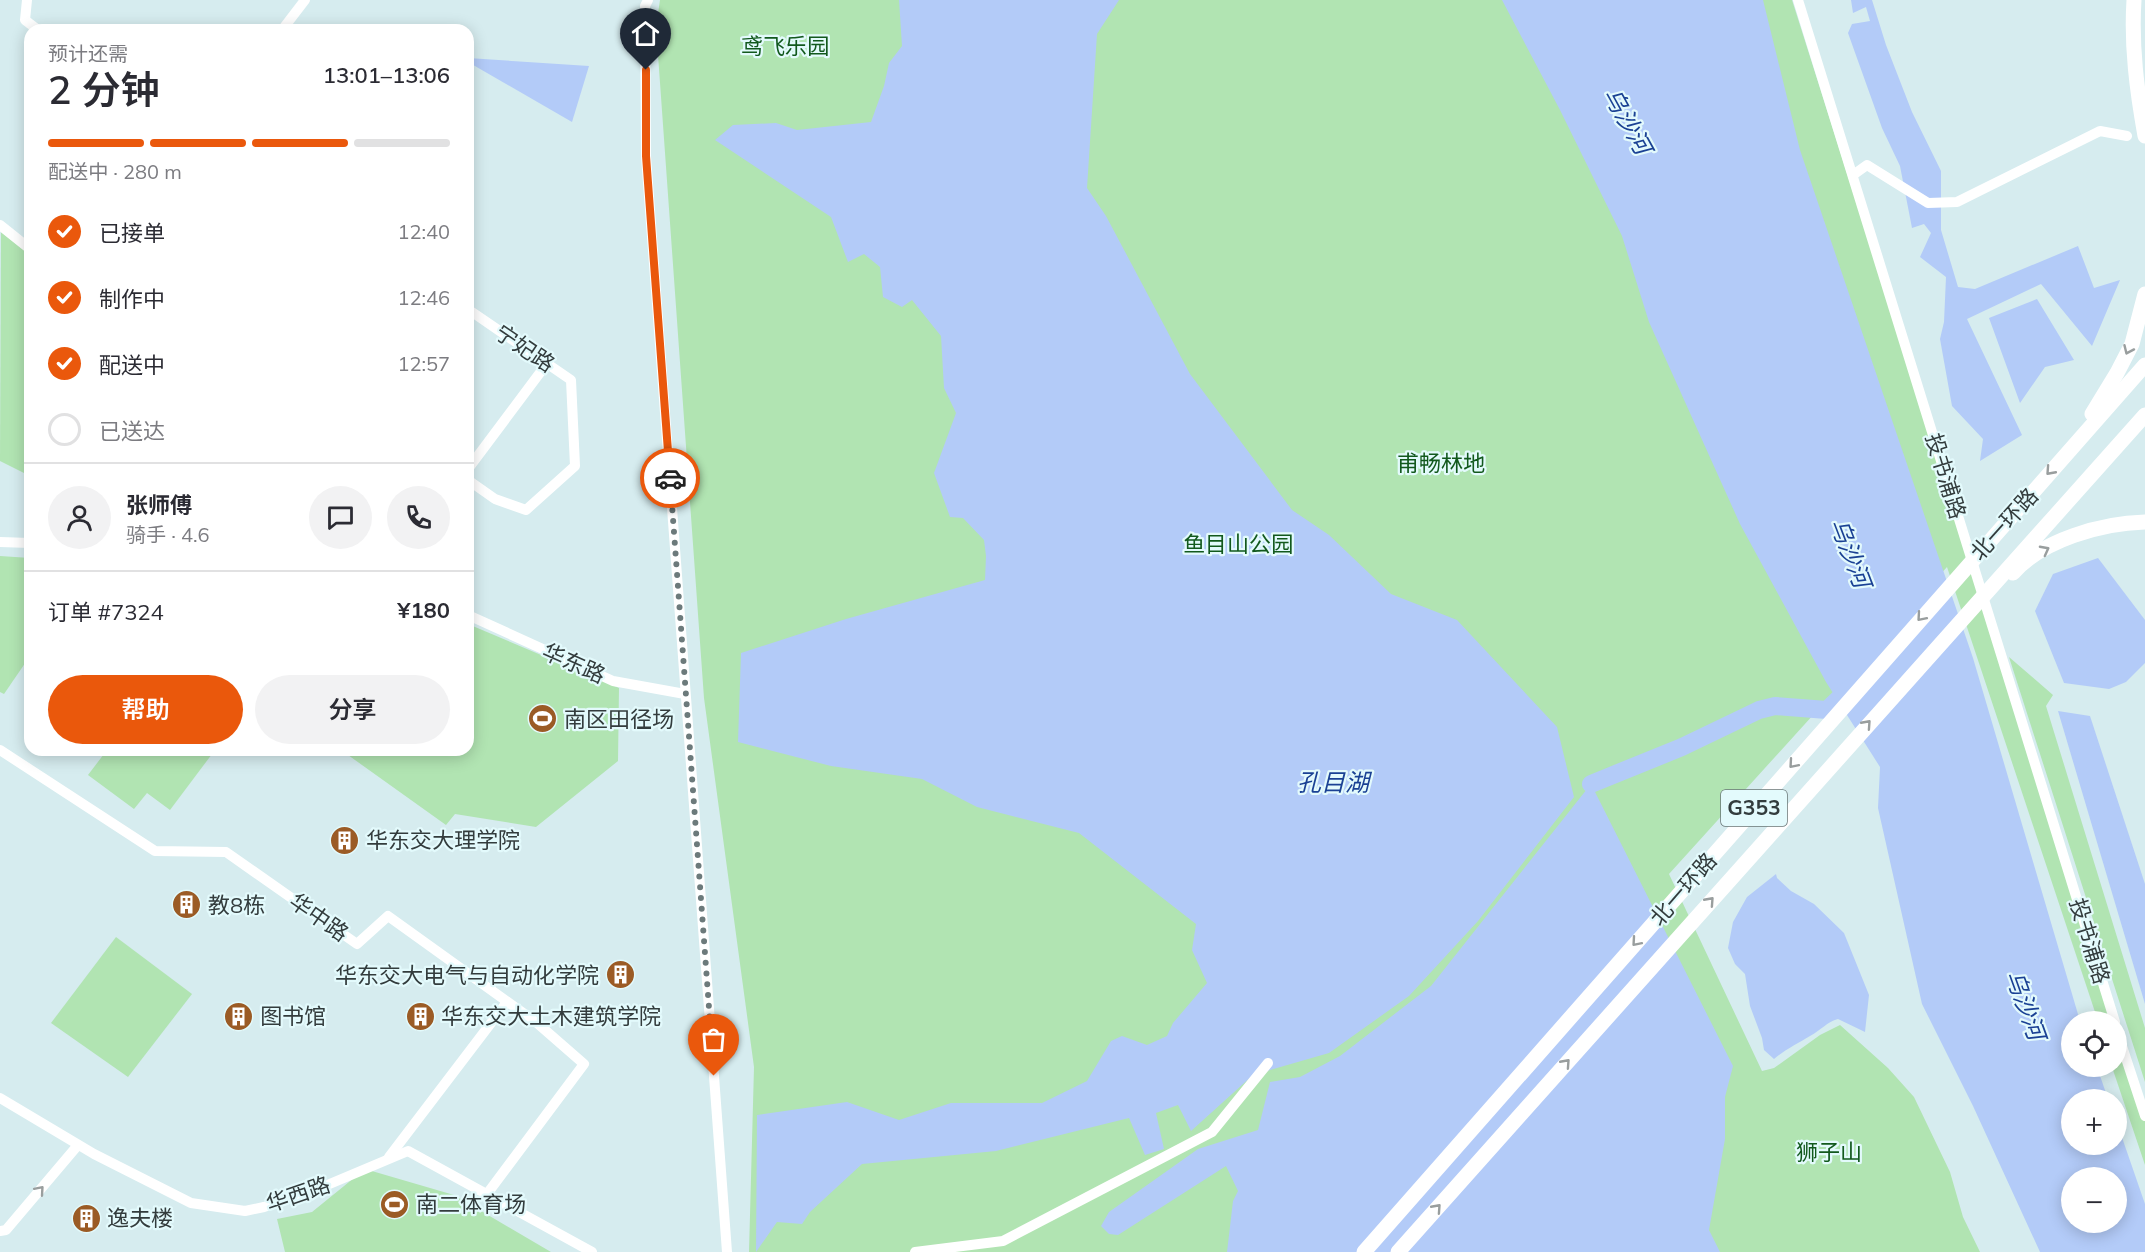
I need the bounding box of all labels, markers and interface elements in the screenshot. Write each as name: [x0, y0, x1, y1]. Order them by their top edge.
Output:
pin: [620, 8, 671, 70]
icon: home: [629, 17, 662, 50]
park label: 鸢飞乐园: [741, 32, 829, 60]
text: 预计还需: [48, 41, 128, 66]
text: 13:01–13:06: [323, 61, 450, 89]
text: 2 分钟: [48, 65, 160, 114]
water label: 乌沙河: [1597, 82, 1660, 163]
text: 配送中 · 280 m: [48, 159, 182, 184]
icon: check: [48, 215, 81, 248]
text: 已接单: [99, 219, 165, 247]
text: 12:40: [397, 219, 450, 244]
icon: check: [48, 281, 81, 314]
text: 制作中: [99, 285, 165, 313]
text: 12:46: [397, 285, 450, 310]
street label: 宁妃路: [490, 318, 560, 378]
one-way arrow: [2124, 343, 2136, 354]
icon: check: [48, 347, 81, 380]
text: 配送中: [99, 351, 165, 379]
text: 12:57: [397, 351, 450, 376]
text: 已送达: [99, 417, 165, 445]
street label: 投书浦路: [1920, 430, 1972, 522]
courier: [640, 448, 700, 508]
park label: 甫畅林地: [1397, 449, 1485, 477]
icon: car: [654, 462, 687, 495]
one-way arrow: [2046, 464, 2057, 475]
street label: 北一环路: [1964, 482, 2044, 566]
button: person: [48, 486, 111, 549]
button: chat: [309, 486, 372, 549]
button: phone: [387, 486, 450, 549]
text: 张师傅: [126, 491, 192, 519]
water label: 乌沙河: [1824, 514, 1879, 595]
text: 骑手 · 4.6: [126, 522, 210, 547]
park label: 鱼目山公园: [1183, 530, 1293, 558]
one-way arrow: [2039, 546, 2050, 557]
text: ¥180: [397, 596, 450, 624]
text: 订单 #7324: [48, 598, 164, 626]
one-way arrow: [1917, 610, 1928, 621]
street label: 华东路: [538, 637, 610, 689]
button: 帮助: [48, 675, 243, 744]
button: 分享: [255, 675, 450, 744]
sports icon: 南区田径场: [527, 703, 559, 735]
place label: 南区田径场: [564, 705, 674, 733]
one-way arrow: [1860, 720, 1871, 731]
one-way arrow: [1789, 757, 1800, 768]
water label: 孔目湖: [1297, 767, 1373, 797]
road number: G353: [1721, 790, 1787, 826]
building icon: 华东交大理学院: [329, 824, 361, 856]
place label: 华东交大理学院: [366, 826, 520, 854]
street label: 北一环路: [1644, 847, 1722, 931]
street label: 华中路: [284, 887, 354, 947]
building icon: 教8栋: [171, 889, 203, 921]
place label: 教8栋: [208, 891, 265, 919]
street label: 投书浦路: [2064, 895, 2116, 987]
one-way arrow: [1703, 897, 1714, 908]
one-way arrow: [1632, 935, 1643, 946]
building icon: 华东交大电气与自动化学院: [604, 959, 636, 991]
place label: 华东交大电气与自动化学院: [335, 961, 599, 989]
water label: 乌沙河: [2000, 966, 2054, 1047]
building icon: 图书馆: [223, 1000, 255, 1032]
building icon: 华东交大土木建筑学院: [404, 1000, 436, 1032]
place label: 图书馆: [260, 1002, 326, 1030]
place label: 华东交大土木建筑学院: [441, 1002, 661, 1030]
map controls: [2061, 1011, 2127, 1233]
button: locate: [2061, 1011, 2127, 1077]
pin: [688, 1014, 739, 1076]
icon: bag: [697, 1023, 730, 1056]
one-way arrow: [1559, 1059, 1570, 1069]
button: +: [2061, 1089, 2127, 1155]
park label: 狮子山: [1796, 1138, 1862, 1166]
button: −: [2061, 1167, 2127, 1233]
street label: 华西路: [262, 1170, 334, 1218]
one-way arrow: [33, 1186, 44, 1197]
sports icon: 南二体育场: [379, 1188, 411, 1220]
place label: 南二体育场: [416, 1190, 526, 1218]
building icon: 逸夫楼: [70, 1202, 102, 1234]
place label: 逸夫楼: [107, 1204, 173, 1232]
one-way arrow: [1430, 1204, 1441, 1215]

